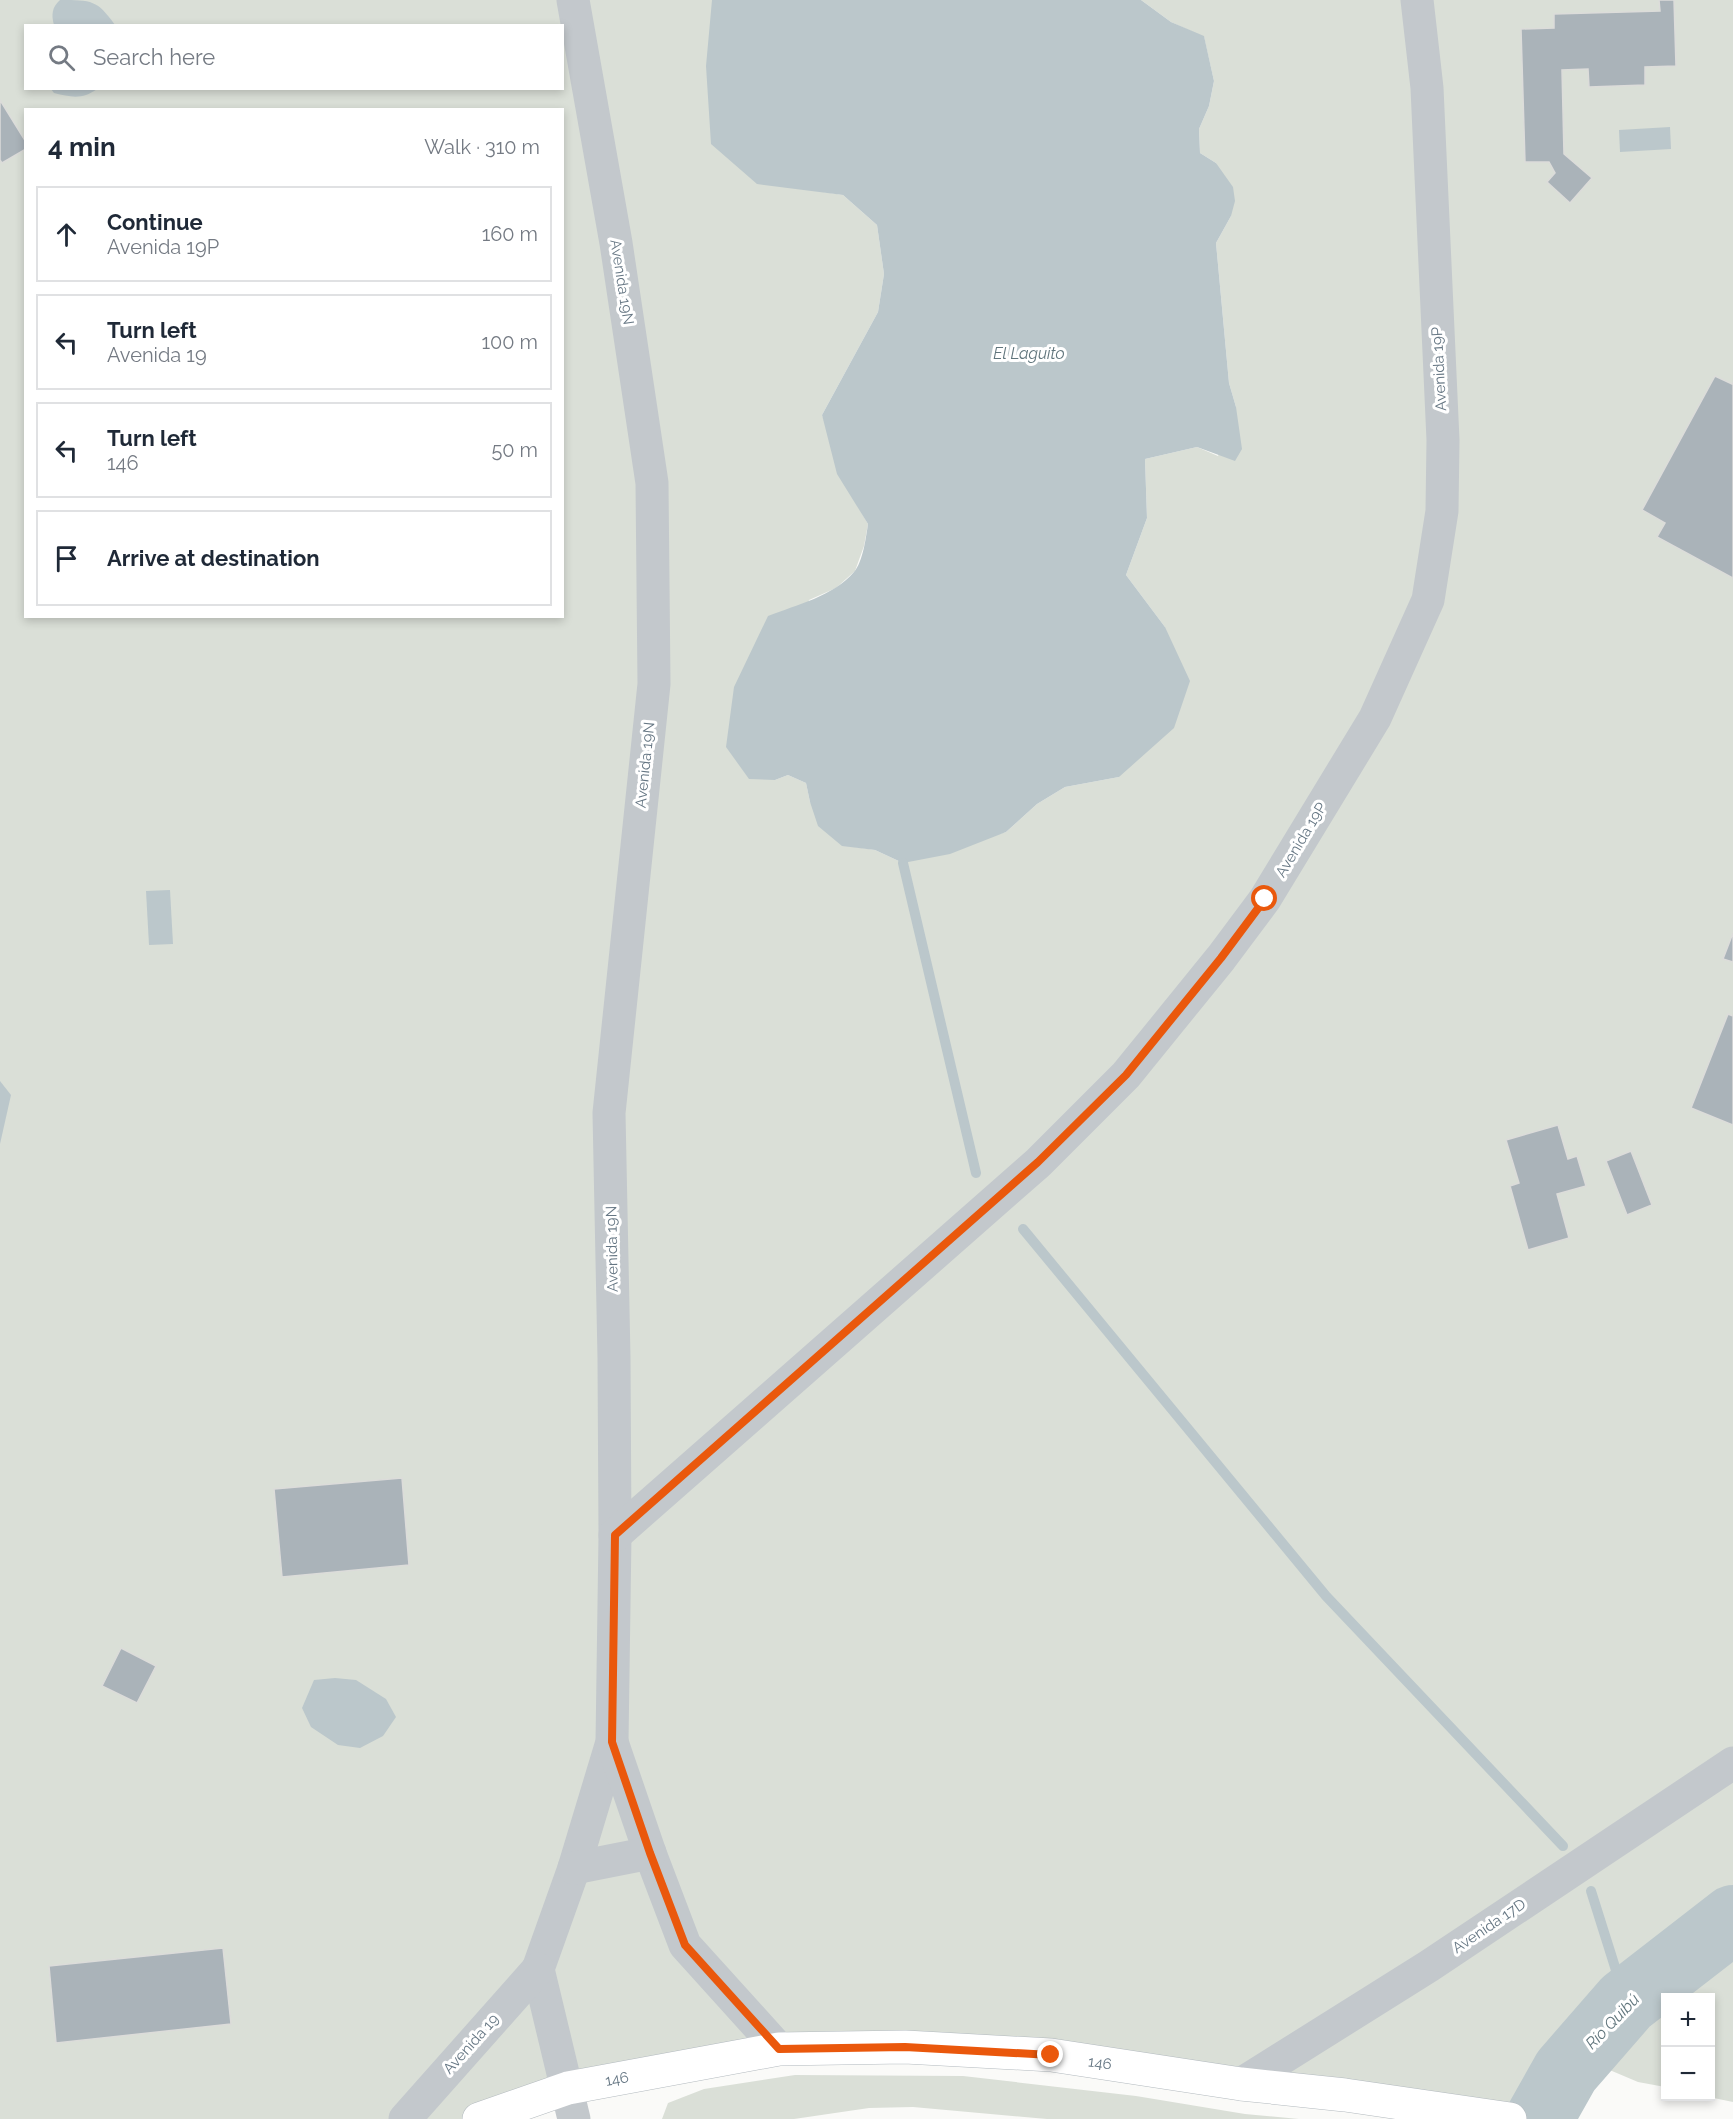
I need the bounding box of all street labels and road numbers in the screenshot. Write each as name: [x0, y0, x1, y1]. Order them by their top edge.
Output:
street label: Avenida 19N: [606, 238, 638, 326]
street label: Avenida 19P: [1428, 327, 1450, 411]
street label: Avenida 19N: [632, 721, 658, 809]
street label: Avenida 19P: [1272, 799, 1330, 881]
street label: Avenida 19N: [602, 1206, 622, 1292]
street label: Avenida 17D: [1449, 1895, 1529, 1957]
street label: Avenida 19: [439, 2010, 503, 2078]
street label: 146: [1087, 2052, 1113, 2074]
street label: 146: [604, 2068, 630, 2090]

